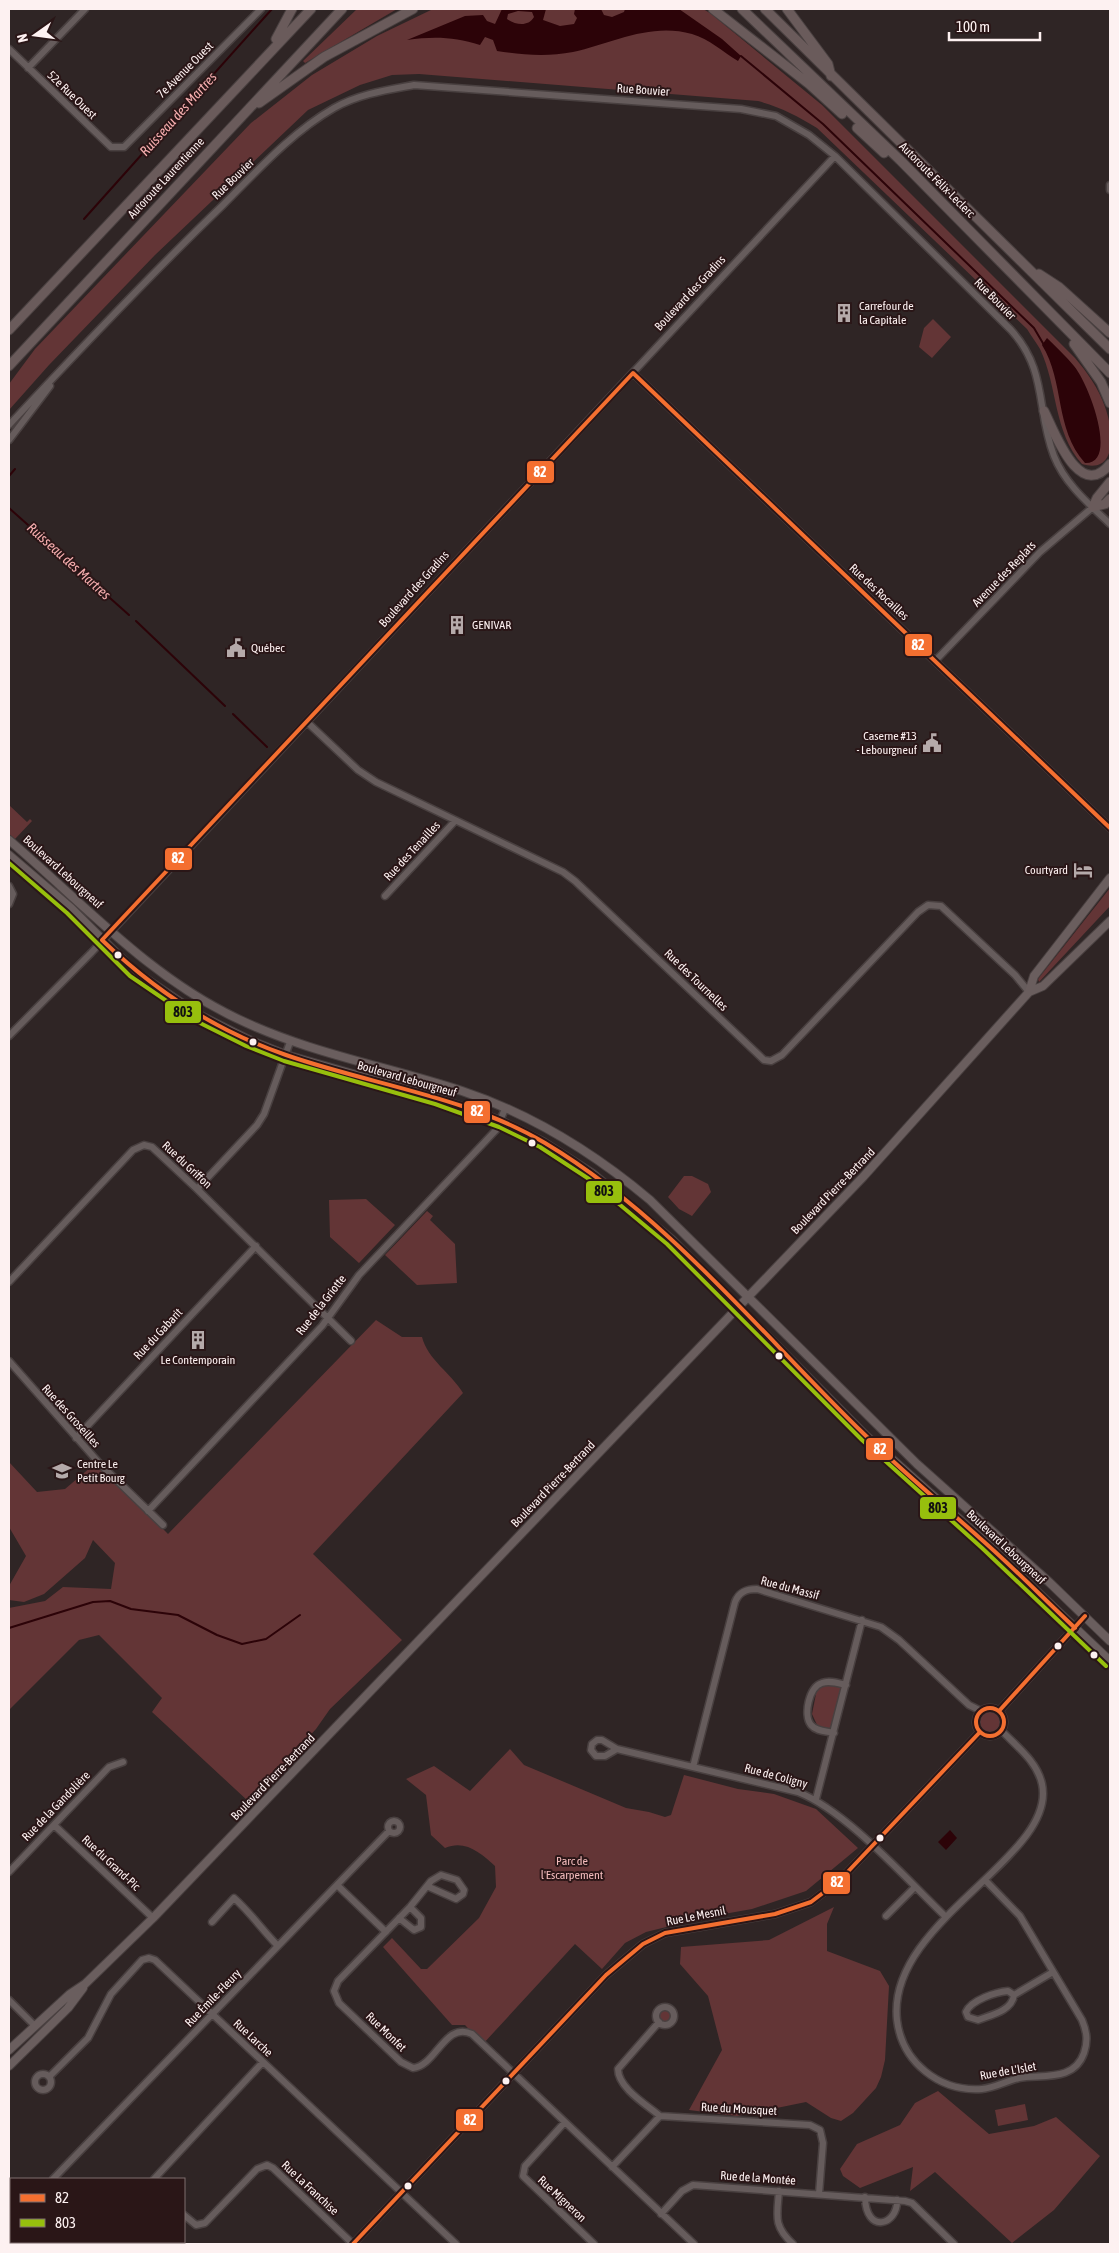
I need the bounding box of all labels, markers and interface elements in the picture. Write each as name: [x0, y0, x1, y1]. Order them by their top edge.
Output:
north arrow: [10, 10, 60, 60]
scale bar: [949, 10, 1040, 42]
text: 100 m: [956, 18, 990, 35]
text: N: [14, 32, 31, 44]
street label: 7e Avenue Ouest: [154, 39, 216, 101]
street label: 52e Rue Ouest: [44, 68, 100, 122]
water label: Ruisseau des Martres: [136, 69, 220, 159]
street label: Rue Bouvier: [616, 81, 670, 99]
street label: Autoroute Laurentienne: [125, 135, 207, 221]
street label: Autoroute Félix-Leclerc: [896, 139, 978, 221]
street label: Rue Bouvier: [209, 155, 257, 202]
street label: Boulevard des Gradins: [652, 253, 728, 333]
street label: Rue Bouvier: [971, 275, 1019, 323]
place label: Carrefour de la Capitale: [859, 299, 914, 327]
building icon: Carrefour de la Capitale: [833, 302, 855, 324]
line badge: 82: [526, 460, 555, 484]
text: 82: [533, 464, 547, 480]
water label: Ruisseau des Martres: [24, 519, 114, 603]
street label: Avenue des Replats: [969, 538, 1039, 610]
street label: Boulevard des Gradins: [376, 548, 452, 630]
street label: Rue des Rocailles: [846, 561, 912, 623]
building icon: GENIVAR: [446, 614, 468, 636]
place label: GENIVAR: [472, 618, 511, 632]
line badge: 82: [904, 633, 933, 657]
public building icon: Québec: [225, 637, 247, 659]
text: 82: [911, 637, 925, 653]
place label: Québec: [251, 641, 285, 655]
place label: Caserne #13 - Lebourgneuf: [856, 729, 918, 757]
public building icon: Caserne #13 - Lebourgneuf: [921, 732, 943, 754]
street label: Rue des Tenailles: [381, 818, 443, 884]
street label: Boulevard Lebourgneuf: [20, 832, 106, 912]
line badge: 82: [164, 847, 193, 871]
text: 82: [171, 850, 185, 866]
hotel icon: Courtyard: [1072, 859, 1094, 881]
place label: Courtyard: [1025, 863, 1068, 877]
street label: Rue des Tournelles: [661, 946, 731, 1014]
unlabelled marker: [113, 950, 123, 960]
line badge: 803: [164, 1000, 202, 1024]
text: 803: [173, 1004, 193, 1020]
unlabelled marker: [248, 1037, 258, 1047]
street label: Boulevard Lebourgneuf: [356, 1058, 459, 1100]
line badge: 82: [463, 1100, 491, 1124]
text: 82: [470, 1103, 484, 1119]
unlabelled marker: [527, 1138, 537, 1148]
street label: Rue du Griffon: [159, 1139, 215, 1191]
street label: Boulevard Pierre-Bertrand: [788, 1145, 878, 1237]
line badge: 803: [585, 1180, 623, 1204]
text: 803: [594, 1183, 614, 1199]
street label: Rue de la Griotte: [293, 1272, 349, 1338]
street label: Rue du Gabarit: [131, 1305, 186, 1363]
building icon: Le Contemporain: [187, 1329, 209, 1351]
unlabelled marker: [774, 1351, 784, 1361]
place label: Le Contemporain: [161, 1353, 235, 1367]
street label: Rue des Groseilles: [39, 1382, 103, 1450]
line badge: 82: [865, 1437, 894, 1461]
street label: Boulevard Pierre-Bertrand: [508, 1438, 598, 1530]
text: 82: [873, 1441, 887, 1457]
place label: Centre Le Petit Bourg: [77, 1457, 126, 1485]
school or university icon: Centre Le Petit Bourg: [51, 1460, 73, 1482]
line badge: 803: [919, 1496, 957, 1520]
text: 803: [928, 1500, 948, 1516]
street label: Boulevard Lebourgneuf: [964, 1507, 1049, 1588]
street label: Rue du Massif: [759, 1573, 822, 1603]
unlabelled marker: [1053, 1641, 1063, 1651]
unlabelled marker: [1089, 1650, 1099, 1660]
street label: Boulevard Pierre-Bertrand: [228, 1731, 318, 1823]
street label: Rue de Coligny: [743, 1761, 809, 1791]
street label: Rue de la Gandolière: [19, 1768, 93, 1844]
street label: Rue du Grand-Pic: [79, 1832, 143, 1894]
unlabelled marker: [875, 1833, 885, 1843]
park label: Parc de l'Escarpement: [541, 1854, 604, 1882]
line badge: 82: [822, 1871, 851, 1895]
text: 82: [830, 1874, 844, 1890]
street label: Rue Le Mesnil: [665, 1903, 728, 1929]
street label: Rue Émile-Fleury: [182, 1966, 244, 2030]
street label: Rue Monfet: [363, 2009, 409, 2055]
street label: Rue Larche: [231, 2016, 275, 2060]
street label: Rue de L'Islet: [979, 2059, 1038, 2083]
unlabelled marker: [501, 2076, 511, 2086]
street label: Rue du Mousquet: [701, 2100, 778, 2118]
line badge: 82: [455, 2108, 484, 2132]
text: 82: [463, 2112, 477, 2128]
street label: Rue La Franchise: [279, 2158, 341, 2218]
street label: Rue de la Montée: [720, 2168, 796, 2188]
street label: Rue Migneron: [535, 2173, 589, 2225]
legend: [10, 2178, 185, 2243]
unlabelled marker: [403, 2181, 413, 2191]
text: 82: [55, 2189, 69, 2206]
text: 803: [55, 2214, 76, 2231]

